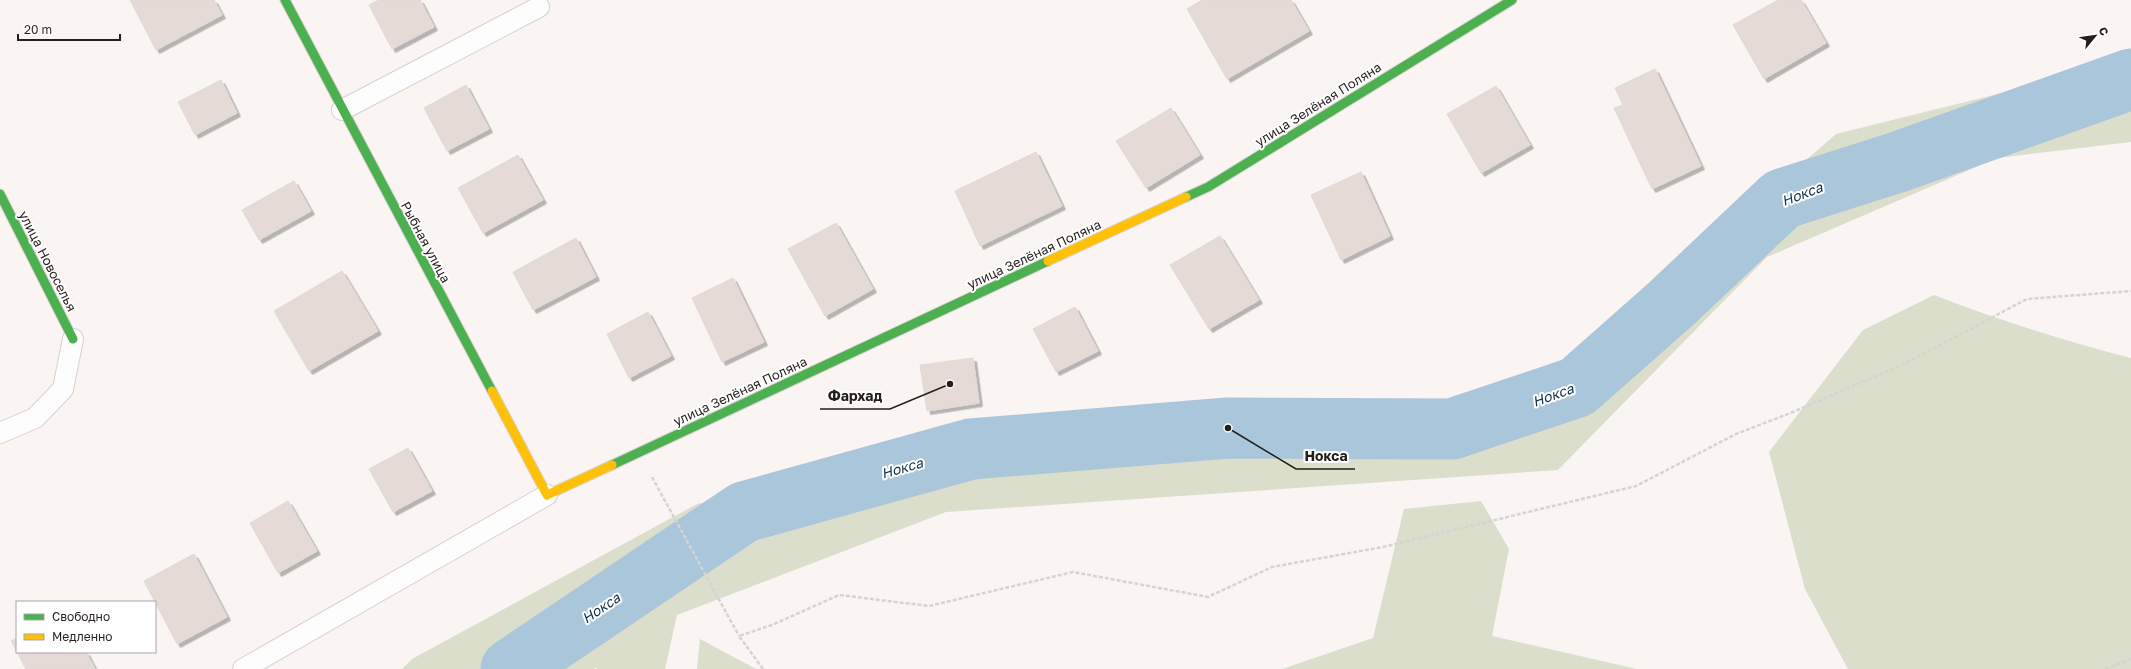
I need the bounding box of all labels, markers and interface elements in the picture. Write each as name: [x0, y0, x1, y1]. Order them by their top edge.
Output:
scale bar: [18, 16, 120, 42]
north arrow: [2075, 16, 2115, 56]
text: 20 m: [24, 22, 52, 37]
text: С: [2097, 24, 2112, 38]
street label: улица Зелёная Поляна: [1252, 59, 1384, 149]
water label: Нокса: [1779, 178, 1826, 209]
street label: Рыбная улица: [398, 199, 454, 285]
street label: улица Новоселья: [16, 208, 80, 314]
street label: улица Зелёная Поляна: [965, 216, 1103, 292]
street label: улица Зелёная Поляна: [671, 353, 809, 429]
water label: Нокса: [1530, 379, 1577, 410]
callout: Фархад: [820, 383, 890, 409]
text: Фархад: [828, 387, 882, 404]
callout: Нокса: [1296, 443, 1355, 469]
text: Нокса: [1304, 447, 1348, 464]
water label: Нокса: [879, 453, 926, 482]
water label: Нокса: [578, 588, 624, 626]
legend: [16, 601, 156, 653]
text: Свободно: [52, 609, 110, 624]
text: Медленно: [52, 629, 112, 644]

